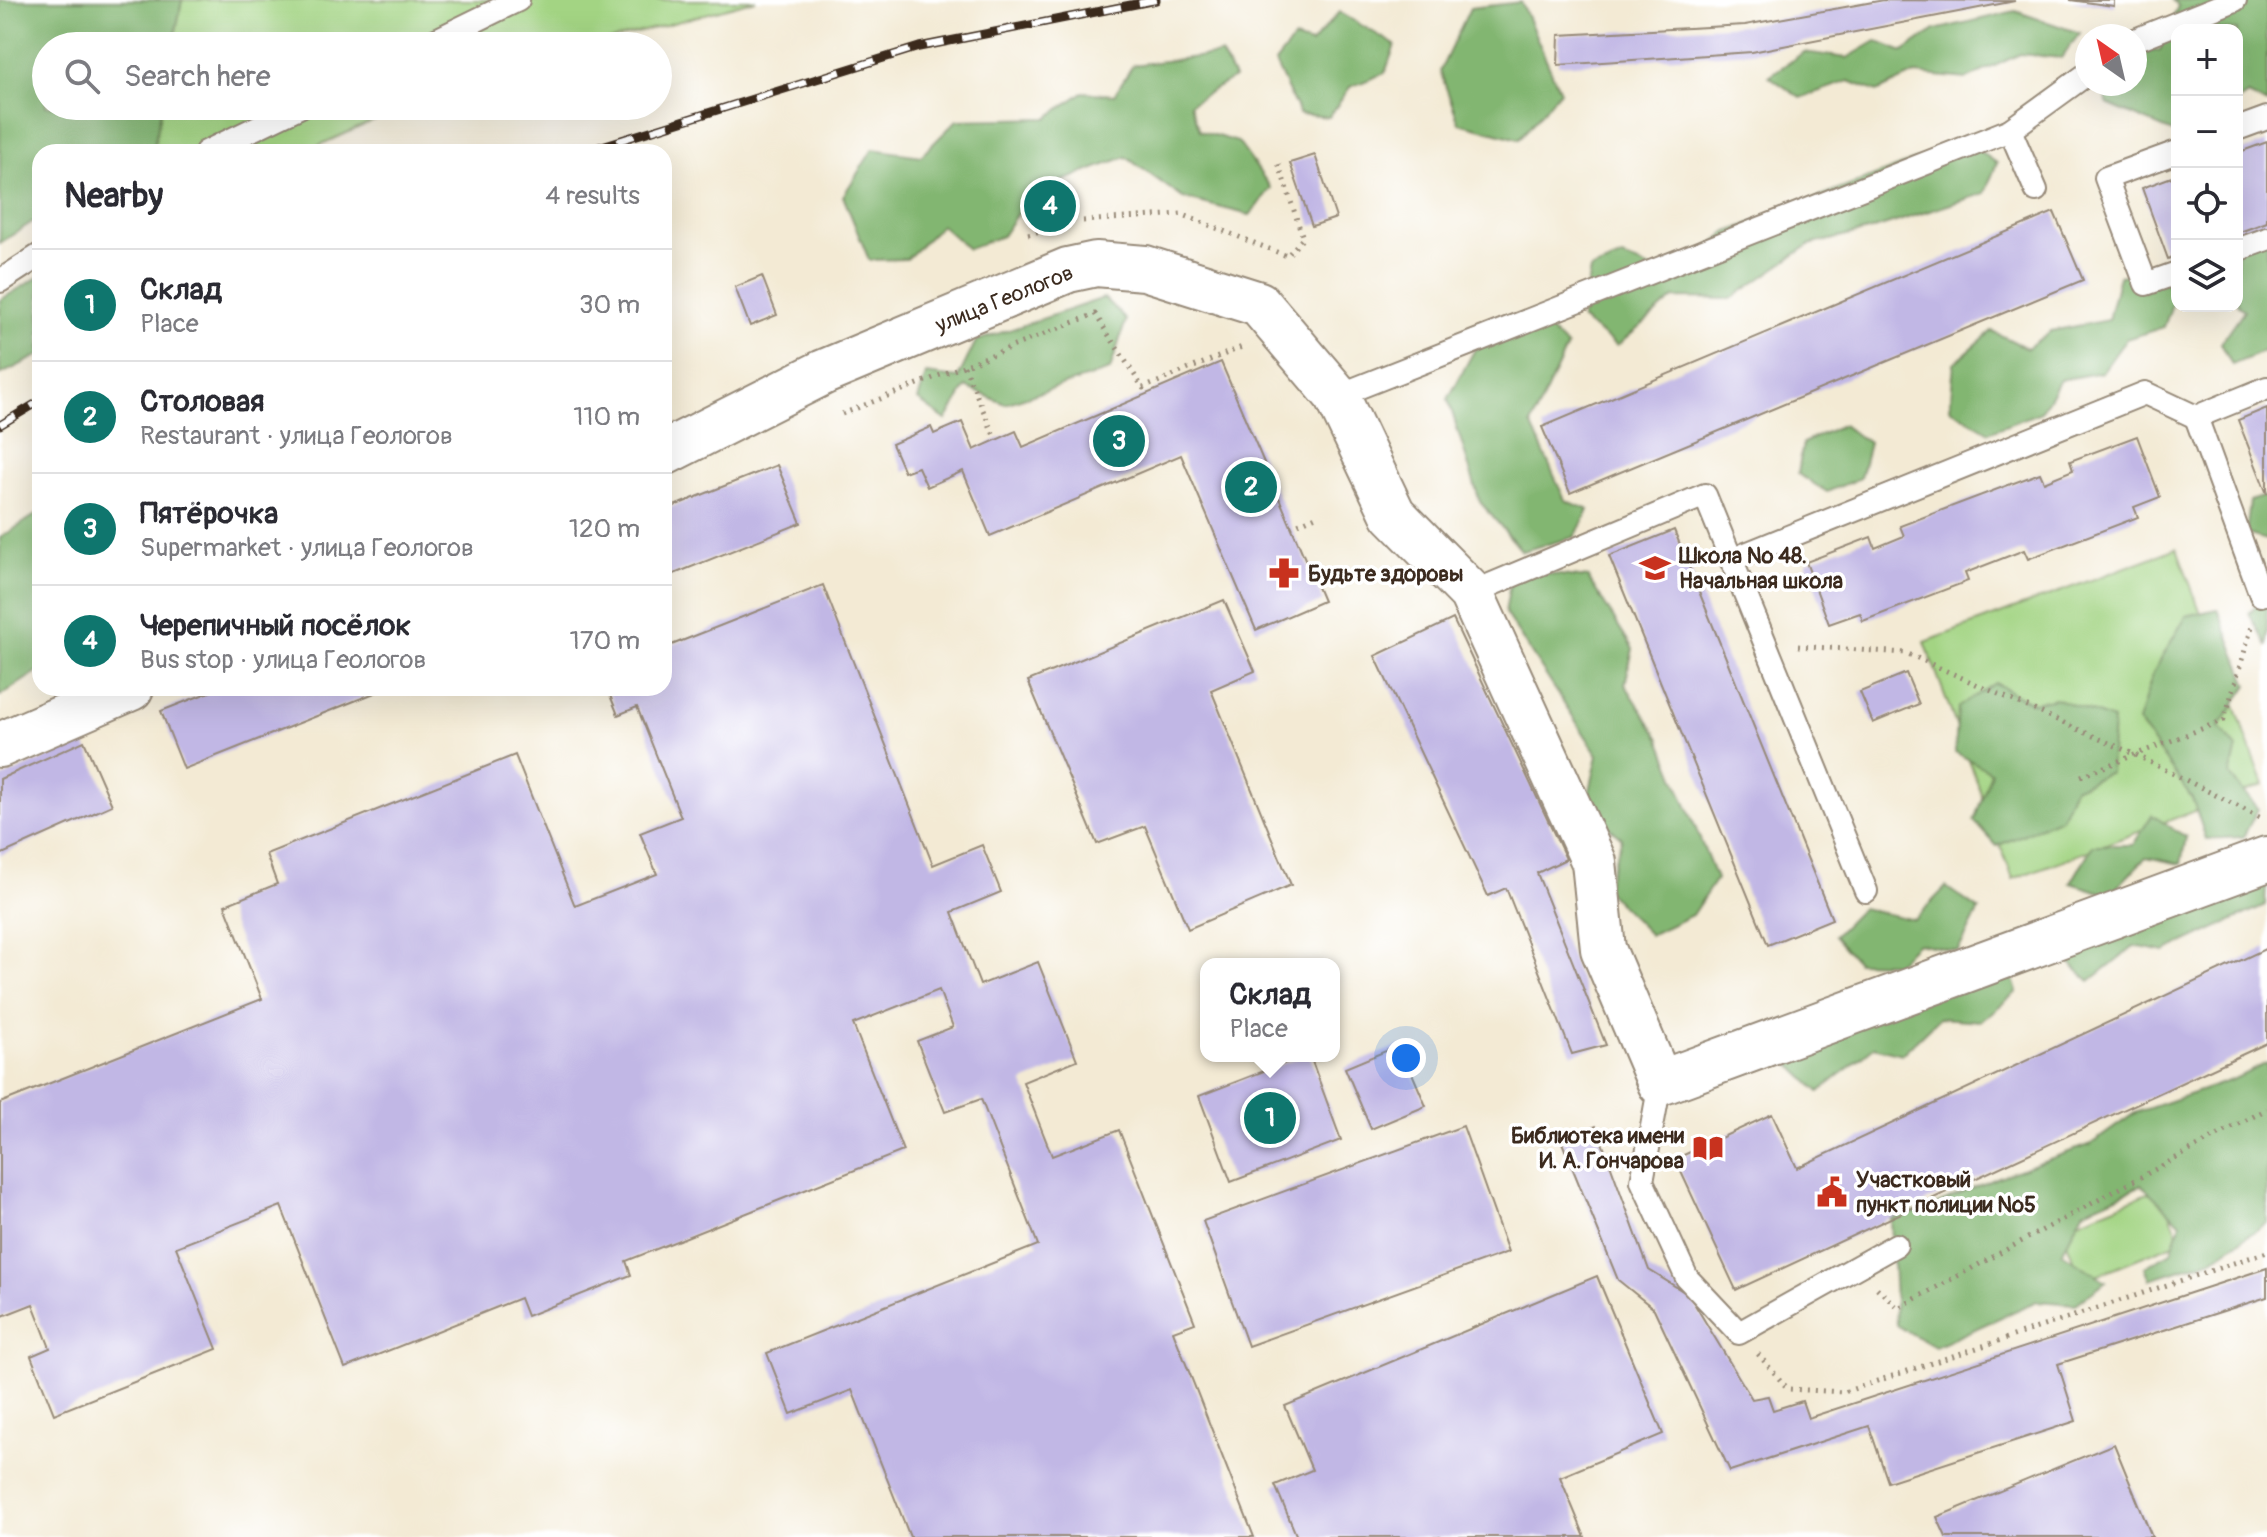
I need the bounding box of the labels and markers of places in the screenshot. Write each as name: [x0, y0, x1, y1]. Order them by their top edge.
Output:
pin: 4: [1024, 176, 1076, 236]
pin: 3: [1093, 411, 1145, 471]
pin: 2: [1225, 457, 1277, 517]
place label: Школа № 48. Начальная школа: [1678, 542, 1843, 595]
school or university icon: Школа № 48. Начальная школа: [1638, 551, 1672, 585]
pharmacy icon: Будьте здоровы: [1267, 556, 1301, 590]
place label: Будьте здоровы: [1308, 560, 1463, 588]
pin: 1: [1244, 1088, 1296, 1148]
place label: Библиотека имени И. А. Гончарова: [1511, 1122, 1684, 1175]
library icon: Библиотека имени И. А. Гончарова: [1691, 1131, 1725, 1165]
place label: Участковый пункт полиции №5: [1856, 1166, 2036, 1219]
public building icon: Участковый пункт полиции №5: [1815, 1175, 1849, 1209]

